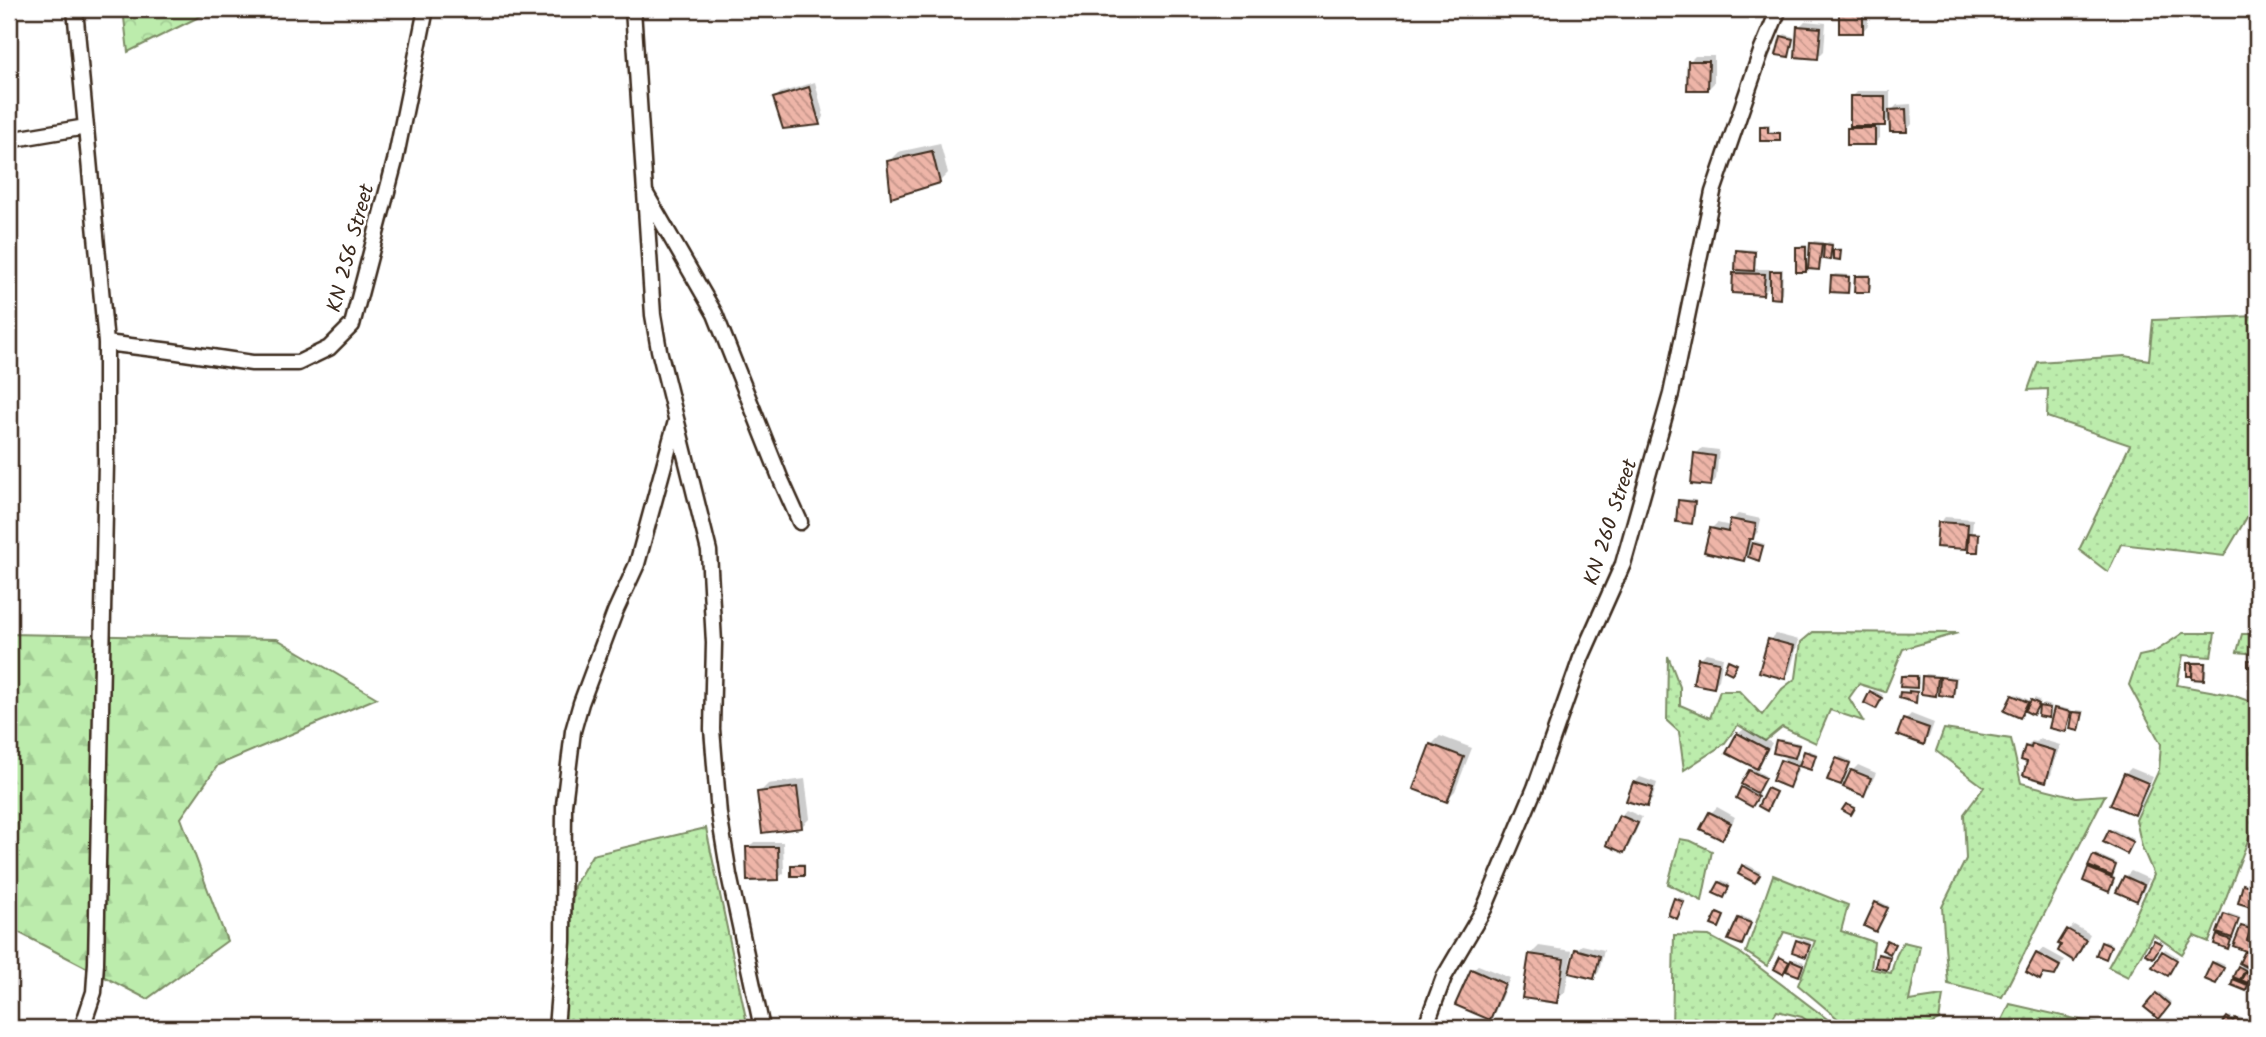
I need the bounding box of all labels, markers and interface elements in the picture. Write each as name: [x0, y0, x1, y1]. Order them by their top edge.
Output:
street label: KN 256 Street: [318, 180, 385, 316]
street label: KN 260 Street: [1575, 454, 1648, 590]

